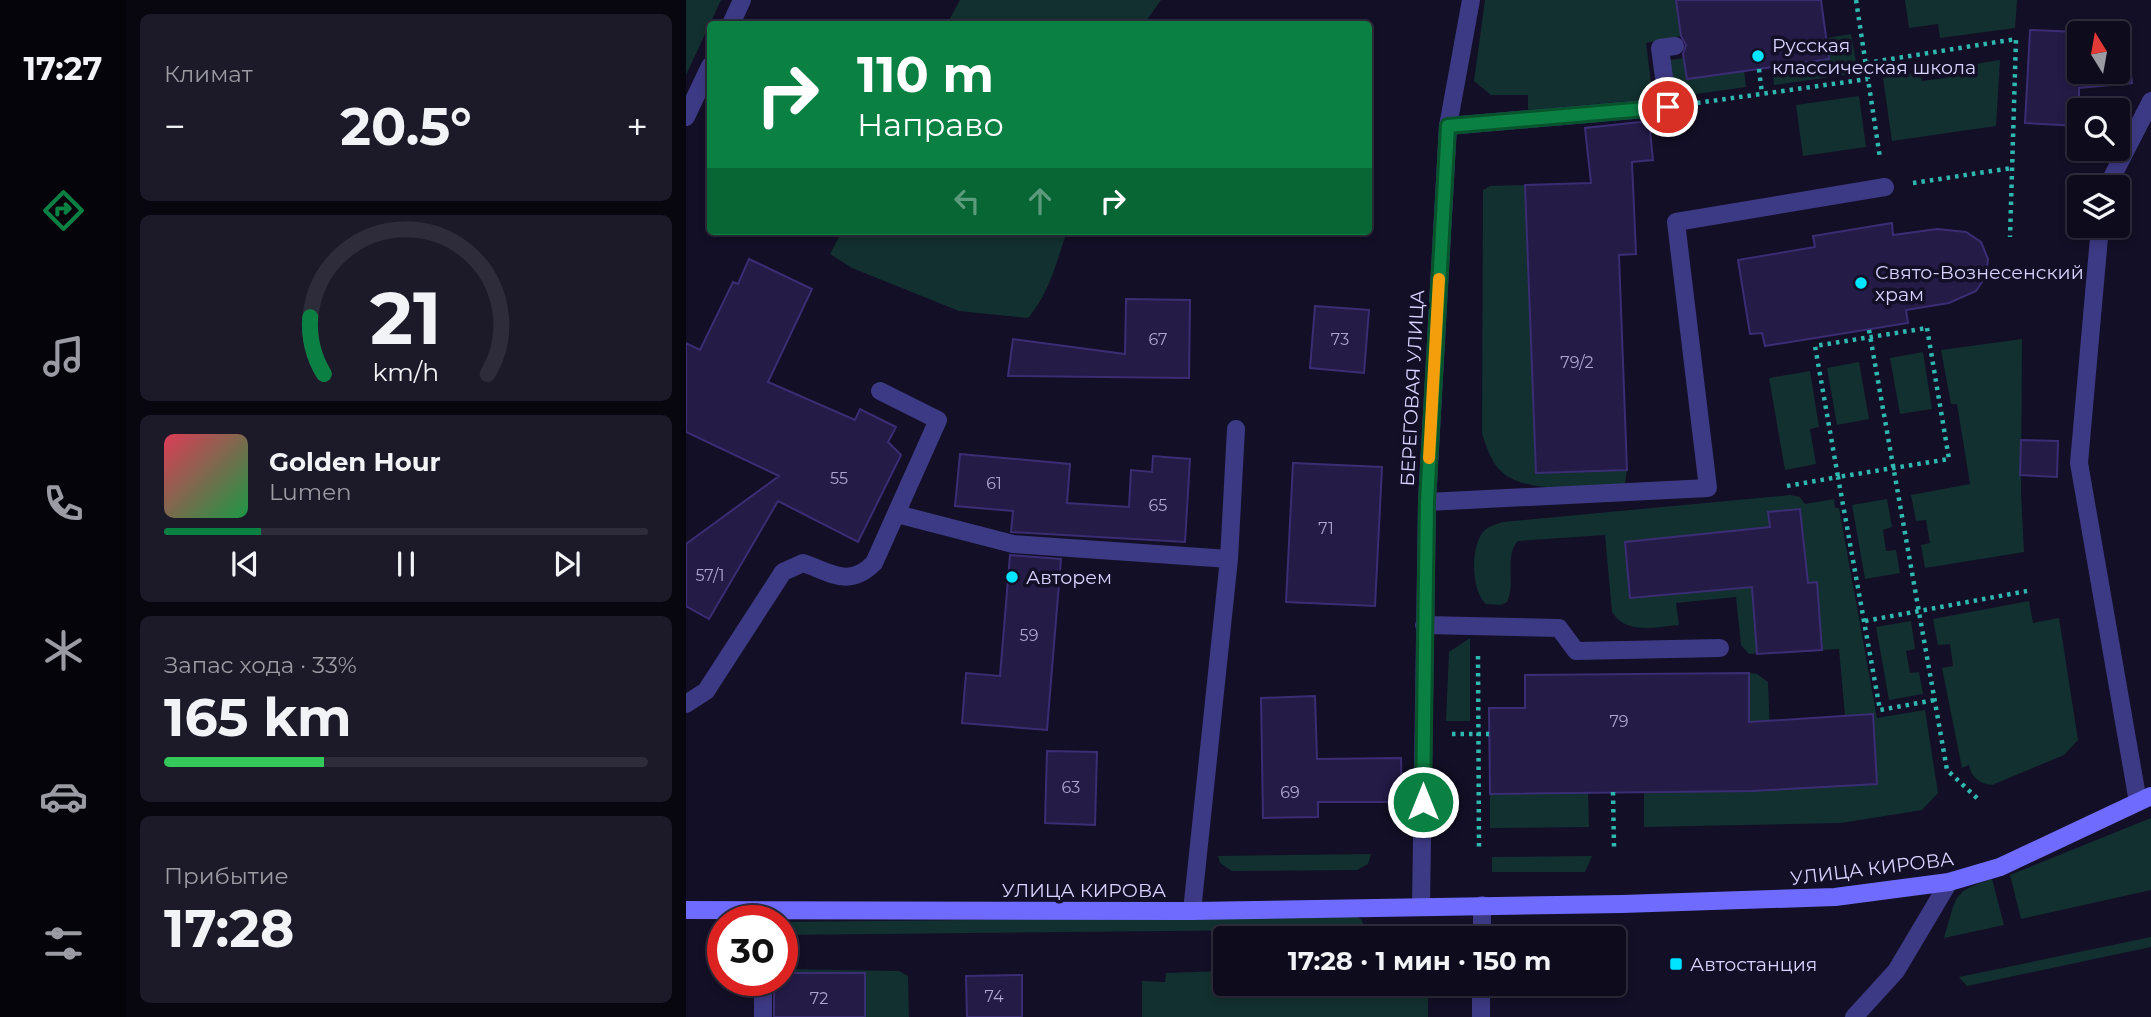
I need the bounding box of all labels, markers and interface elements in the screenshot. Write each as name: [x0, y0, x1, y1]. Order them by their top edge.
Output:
north arrow: [2067, 21, 2130, 84]
map controls: [2067, 21, 2130, 238]
place label: Русская классическая школа: [1772, 34, 1976, 79]
text: 110 m: [857, 45, 994, 104]
marker: Русская классическая школа: [1750, 48, 1766, 64]
text: 17:27: [24, 49, 102, 88]
icon: right: [742, 49, 833, 140]
text: Климат: [164, 60, 253, 88]
pin: [1638, 77, 1698, 137]
icon: arrive: [1649, 88, 1687, 126]
text: 20.5°: [340, 95, 472, 158]
button: search: [2067, 98, 2130, 161]
text: −: [164, 103, 186, 150]
text: +: [626, 103, 648, 150]
text: Направо: [857, 105, 1004, 144]
button: layers: [2067, 175, 2130, 238]
icon: left: [948, 182, 986, 220]
icon: ahead: [1021, 182, 1059, 220]
icon: right: [1094, 182, 1132, 220]
icon: directions: [39, 186, 88, 235]
place label: Свято-Вознесенский храм: [1875, 261, 2084, 306]
text: 21: [370, 274, 442, 362]
marker: Свято-Вознесенский храм: [1853, 275, 1869, 291]
street label: БЕРЕГОВАЯ УЛИЦА: [1396, 289, 1429, 487]
house number: 67: [1148, 330, 1168, 349]
house number: 73: [1331, 330, 1349, 349]
icon: music: [39, 332, 88, 381]
house number: 79/2: [1560, 353, 1594, 372]
text: km/h: [373, 357, 439, 387]
text: Golden Hour: [269, 446, 441, 478]
house number: 55: [830, 469, 848, 488]
house number: 61: [986, 474, 1002, 493]
text: Lumen: [269, 478, 352, 506]
icon: phone: [39, 479, 88, 528]
house number: 65: [1149, 496, 1167, 515]
house number: 71: [1318, 519, 1334, 538]
icon: previous: [226, 545, 264, 583]
icon: pause: [387, 545, 425, 583]
icon: next: [548, 545, 586, 583]
house number: 57/1: [695, 566, 725, 585]
place label: Авторем: [1026, 566, 1112, 589]
marker: Авторем: [1004, 569, 1020, 585]
icon: climate: [39, 626, 88, 675]
house number: 59: [1020, 626, 1038, 645]
text: Запас хода · 33%: [164, 651, 357, 679]
text: 165 km: [164, 686, 352, 749]
house number: 79: [1609, 712, 1629, 731]
position arrow: [1386, 765, 1460, 839]
icon: car: [39, 772, 88, 821]
house number: 63: [1062, 778, 1080, 797]
house number: 69: [1280, 783, 1300, 802]
street label: УЛИЦА КИРОВА: [1789, 847, 1955, 890]
text: Прибытие: [164, 862, 289, 890]
street label: УЛИЦА КИРОВА: [1002, 879, 1166, 902]
text: 17:28: [164, 897, 294, 960]
speed limit sign: 30: [707, 905, 798, 996]
icon: filters: [39, 919, 88, 968]
text: 17:28 · 1 мин · 150 m: [1288, 945, 1551, 977]
place label: Автостанция: [1690, 953, 1817, 976]
marker: Автостанция: [1668, 956, 1684, 972]
house number: 74: [985, 987, 1004, 1006]
house number: 72: [810, 989, 828, 1008]

